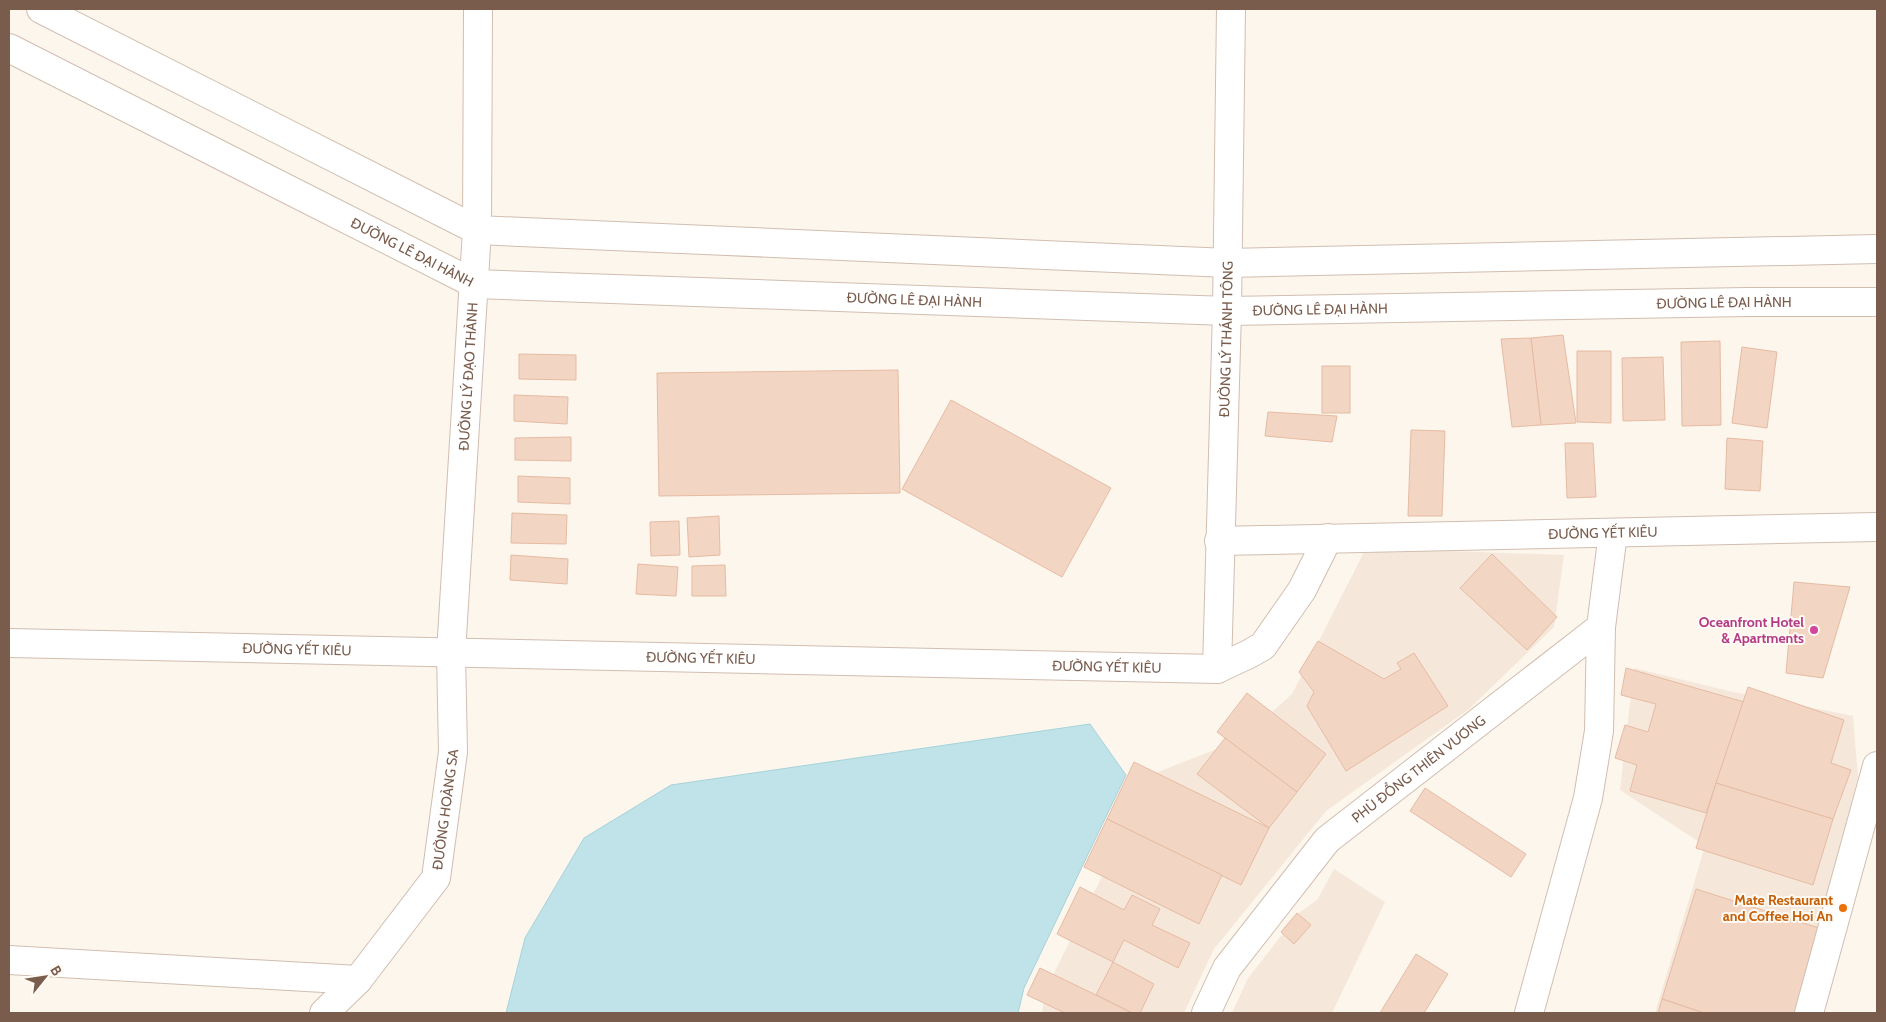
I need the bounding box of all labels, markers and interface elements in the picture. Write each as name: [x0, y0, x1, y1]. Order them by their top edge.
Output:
street label: ĐƯỜNG LÊ ĐẠI HÀNH: [348, 214, 477, 291]
street label: ĐƯỜNG LÝ THÁNH TÔNG: [1215, 261, 1237, 418]
street label: ĐƯỜNG LÊ ĐẠI HÀNH: [846, 288, 982, 311]
street label: ĐƯỜNG LÊ ĐẠI HÀNH: [1656, 293, 1792, 313]
street label: ĐƯỜNG LÊ ĐẠI HÀNH: [1252, 299, 1388, 320]
street label: ĐƯỜNG LÝ ĐẠO THÀNH: [454, 302, 482, 451]
street label: ĐƯỜNG YẾT KIÊU: [1548, 523, 1658, 543]
place label: Oceanfront Hotel & Apartments: [1699, 613, 1804, 647]
marker: Oceanfront Hotel & Apartments: [1808, 624, 1820, 636]
street label: ĐƯỜNG YẾT KIÊU: [242, 639, 352, 659]
street label: ĐƯỜNG YẾT KIÊU: [646, 648, 756, 668]
street label: ĐƯỜNG YẾT KIÊU: [1052, 656, 1162, 677]
street label: PHÙ ĐỔNG THIÊN VƯƠNG: [1348, 711, 1489, 827]
street label: ĐƯỜNG HOÀNG SA: [428, 747, 462, 871]
place label: Mate Restaurant and Coffee Hoi An: [1723, 891, 1833, 925]
marker: Mate Restaurant and Coffee Hoi An: [1837, 902, 1849, 914]
north arrow: [20, 952, 70, 1002]
text: B: [46, 962, 66, 979]

